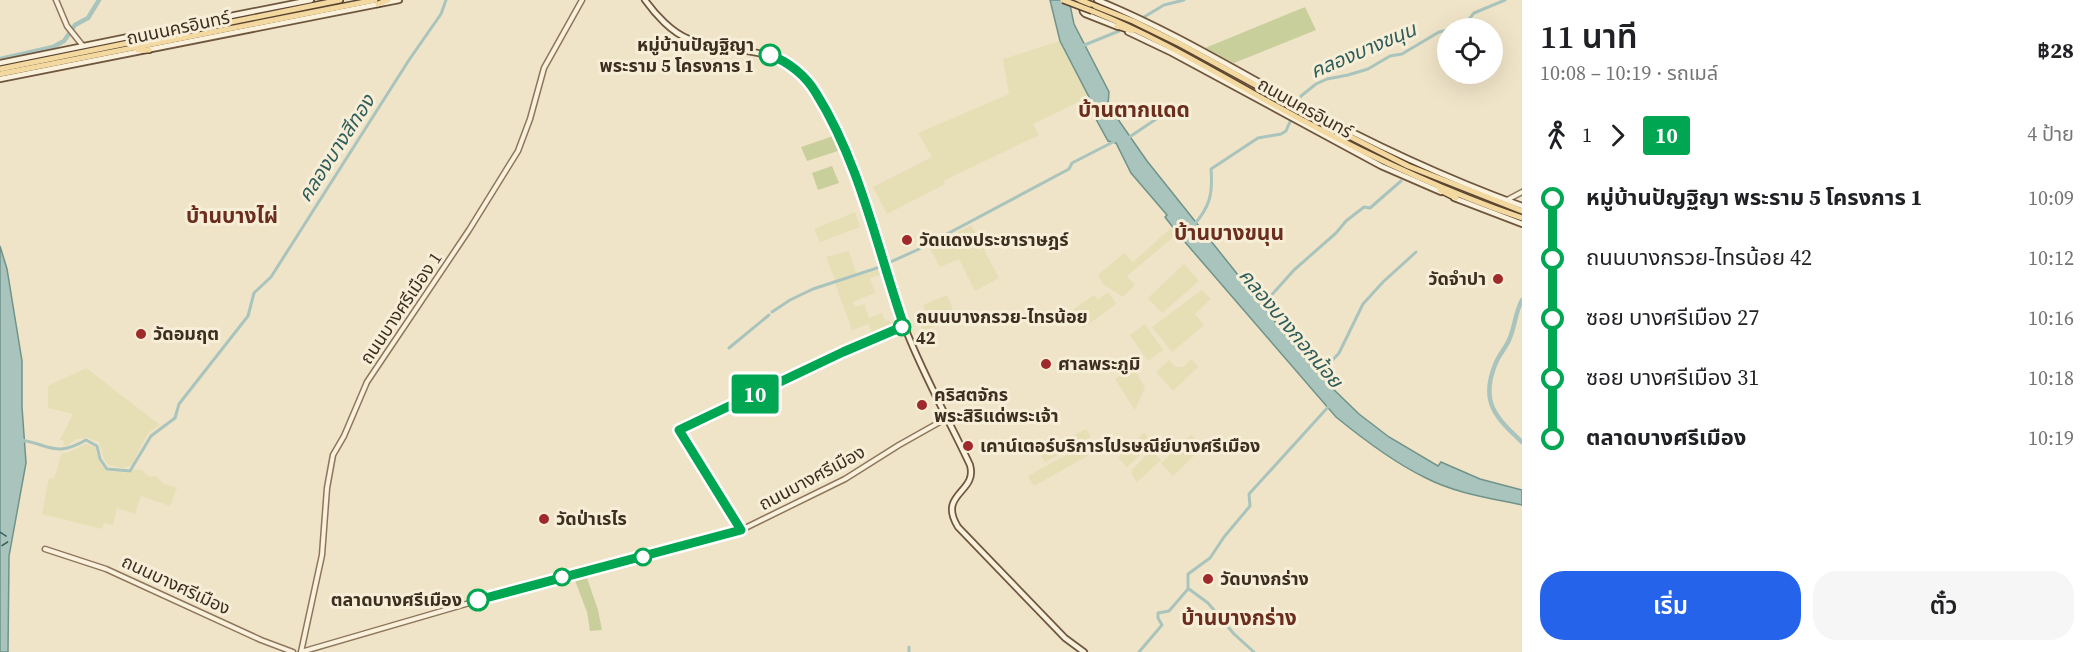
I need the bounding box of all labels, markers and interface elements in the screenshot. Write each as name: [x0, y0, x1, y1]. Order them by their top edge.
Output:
street label: ถนนนครอินทร์: [124, 4, 233, 51]
water label: คลองบางขนุน: [1306, 14, 1422, 85]
text: 11 นาที: [1540, 14, 1637, 59]
map controls: [1437, 18, 1503, 84]
button: locate: [1437, 18, 1503, 84]
place label: หมู่บ้านปัญฐิญา พระราม 5 โครงการ 1: [600, 32, 754, 78]
text: ฿28: [2037, 35, 2074, 65]
marker: หมู่บ้านปัญฐิญา พระราม 5 โครงการ 1: [759, 44, 781, 66]
text: 10:08 – 10:19 · รถเมล์: [1540, 59, 1718, 87]
street label: ถนนนครอินทร์: [1253, 71, 1358, 144]
water label: คลองบางสีทอง: [291, 88, 382, 207]
district label: บ้านตากแดด: [1078, 95, 1190, 124]
icon: walk: [1540, 119, 1573, 152]
icon: forward: [1601, 119, 1634, 152]
text: 4 ป้าย: [2027, 120, 2074, 148]
text: 1: [1582, 121, 1592, 149]
text: 10: [1655, 121, 1678, 150]
text: หมู่บ้านปัญฐิญา พระราม 5 โครงการ 1: [1586, 182, 1922, 212]
text: 10:09: [2028, 184, 2074, 212]
district label: บ้านบางไผ่: [186, 201, 278, 230]
district label: บ้านบางขนุน: [1174, 218, 1284, 247]
place label: วัดแดงประชาราษฎร์: [919, 227, 1069, 252]
marker: วัดแดงประชาราษฎร์: [900, 233, 914, 247]
text: ถนนบางกรวย-ไทรน้อย 42: [1586, 242, 1812, 272]
text: 10:12: [2028, 244, 2074, 272]
street label: ถนนบางศรีเมือง 1: [354, 247, 447, 369]
water label: คลองบางกอกน้อย: [1233, 262, 1351, 395]
place label: วัดจําปา: [1428, 266, 1486, 291]
marker: วัดจําปา: [1491, 272, 1505, 286]
text: ซอย บางศรีเมือง 27: [1586, 302, 1759, 332]
place label: ถนนบางกรวย-ไทรน้อย 42: [916, 304, 1088, 350]
text: 10:16: [2028, 304, 2074, 332]
marker: ถนนบางกรวย-ไทรน้อย 42: [893, 318, 911, 336]
place label: วัดอมฤต: [153, 321, 219, 346]
marker: วัดอมฤต: [134, 327, 148, 341]
place label: ศาลพระภูมิ: [1058, 351, 1140, 376]
marker: ศาลพระภูมิ: [1039, 357, 1053, 371]
text: ซอย บางศรีเมือง 31: [1586, 362, 1759, 392]
text: 10:18: [2028, 364, 2074, 392]
line badge: 10: [728, 374, 782, 414]
text: 10: [744, 380, 766, 409]
place label: คริสตจักร พระสิริแด่พระเจ้า: [934, 382, 1059, 428]
marker: คริสตจักร พระสิริแด่พระเจ้า: [915, 398, 929, 412]
text: ตลาดบางศรีเมือง: [1586, 422, 1746, 452]
text: 10:19: [2028, 424, 2074, 452]
place label: เคาน์เตอร์บริการไปรษณีย์บางศรีเมือง: [980, 433, 1260, 458]
street label: ถนนบางศรีเมือง: [754, 439, 869, 516]
marker: เคาน์เตอร์บริการไปรษณีย์บางศรีเมือง: [961, 439, 975, 453]
place label: วัดป่าเรไร: [556, 506, 627, 531]
marker: วัดป่าเรไร: [537, 512, 551, 526]
street label: ถนนบางศรีเมือง: [118, 548, 235, 621]
unlabelled marker: [634, 548, 652, 566]
place label: วัดบางกร่าง: [1220, 566, 1309, 591]
unlabelled marker: [553, 568, 571, 586]
button: เริ่ม: [1540, 571, 1801, 640]
button: ตั๋ว: [1813, 571, 2074, 640]
marker: วัดบางกร่าง: [1201, 572, 1215, 586]
place label: ตลาดบางศรีเมือง: [331, 587, 462, 612]
marker: ตลาดบางศรีเมือง: [467, 589, 489, 611]
district label: บ้านบางกร่าง: [1181, 603, 1297, 632]

